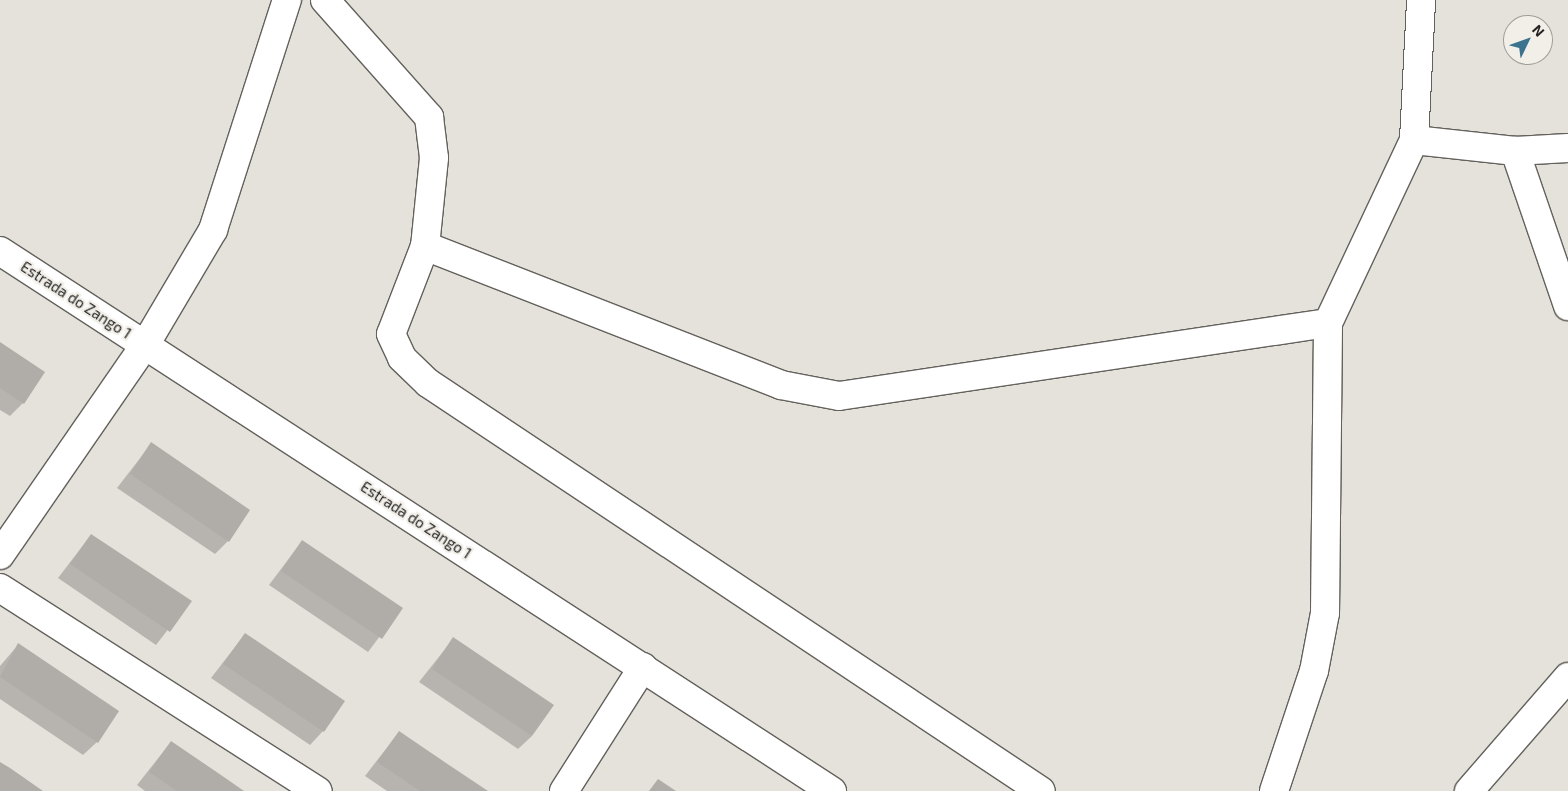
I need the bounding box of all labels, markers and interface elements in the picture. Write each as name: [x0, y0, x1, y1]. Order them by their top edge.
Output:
north arrow: [1503, 15, 1553, 65]
text: N: [1529, 21, 1548, 40]
street label: Estrada do Zango 1: [17, 258, 135, 342]
street label: Estrada do Zango 1: [357, 478, 475, 562]

